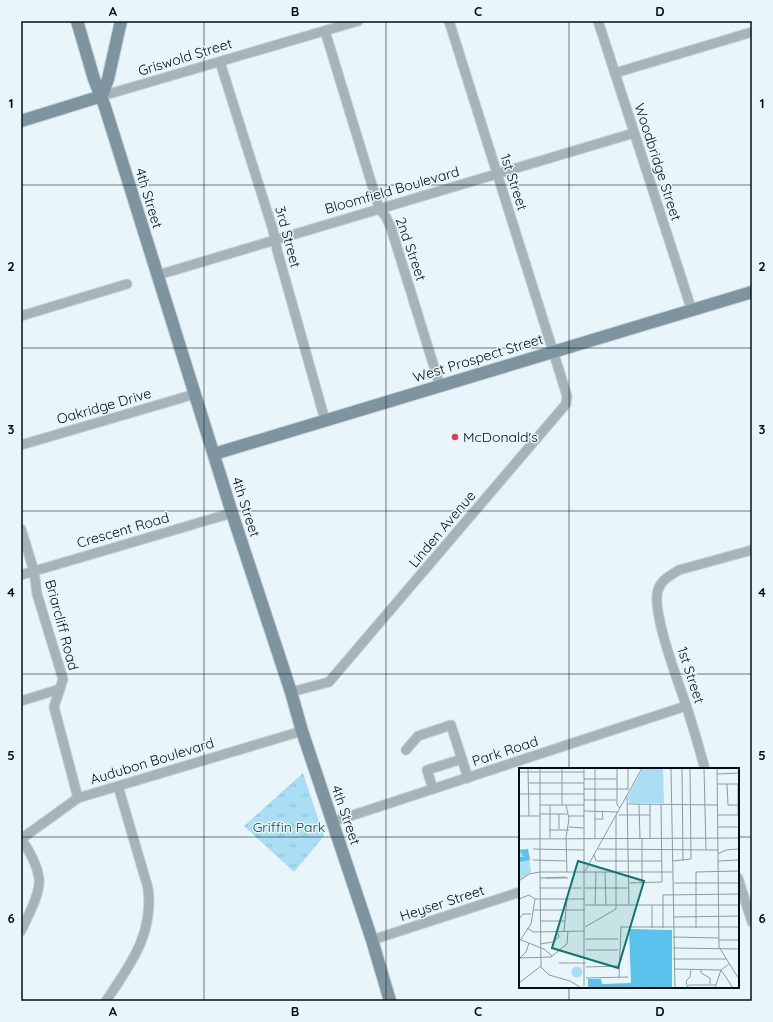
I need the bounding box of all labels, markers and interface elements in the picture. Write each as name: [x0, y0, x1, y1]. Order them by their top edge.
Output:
text: A: [109, 3, 118, 19]
text: B: [291, 3, 299, 19]
text: C: [474, 3, 482, 19]
text: D: [655, 3, 665, 19]
street label: Griswold Street: [136, 34, 234, 80]
text: 1: [8, 95, 14, 111]
text: 1: [759, 95, 765, 111]
street label: Woodbridge Street: [631, 101, 686, 223]
street label: 1st Street: [496, 151, 532, 213]
street label: Bloomfield Boulevard: [323, 162, 461, 218]
street label: 4th Street: [131, 166, 167, 231]
street label: 3rd Street: [271, 204, 305, 270]
street label: 2nd Street: [392, 215, 430, 284]
text: 2: [7, 258, 15, 274]
text: 2: [758, 258, 766, 274]
street label: West Prospect Street: [411, 330, 546, 386]
street label: Oakridge Drive: [55, 384, 153, 428]
text: 3: [8, 421, 15, 437]
text: 3: [759, 421, 766, 437]
place label: McDonald's: [463, 428, 538, 446]
marker: McDonald's: [450, 432, 460, 442]
street label: 4th Street: [228, 475, 264, 540]
street label: Linden Avenue: [405, 487, 479, 571]
street label: Crescent Road: [75, 508, 171, 552]
street label: Briarcliff Road: [41, 578, 83, 672]
text: 4: [7, 584, 15, 600]
text: 4: [758, 584, 766, 600]
street label: 1st Street: [673, 644, 709, 706]
street label: Park Road: [470, 732, 540, 770]
street label: Audubon Boulevard: [88, 734, 216, 788]
text: 5: [7, 747, 15, 763]
text: 5: [758, 747, 766, 763]
inset map: [519, 768, 739, 988]
street label: 4th Street: [327, 783, 365, 848]
park label: Griffin Park: [253, 818, 325, 836]
street label: Heyser Street: [398, 881, 487, 925]
text: 6: [7, 910, 15, 926]
text: 6: [758, 910, 766, 926]
text: A: [109, 1003, 118, 1019]
text: B: [291, 1003, 299, 1019]
text: C: [474, 1003, 482, 1019]
text: D: [655, 1003, 665, 1019]

